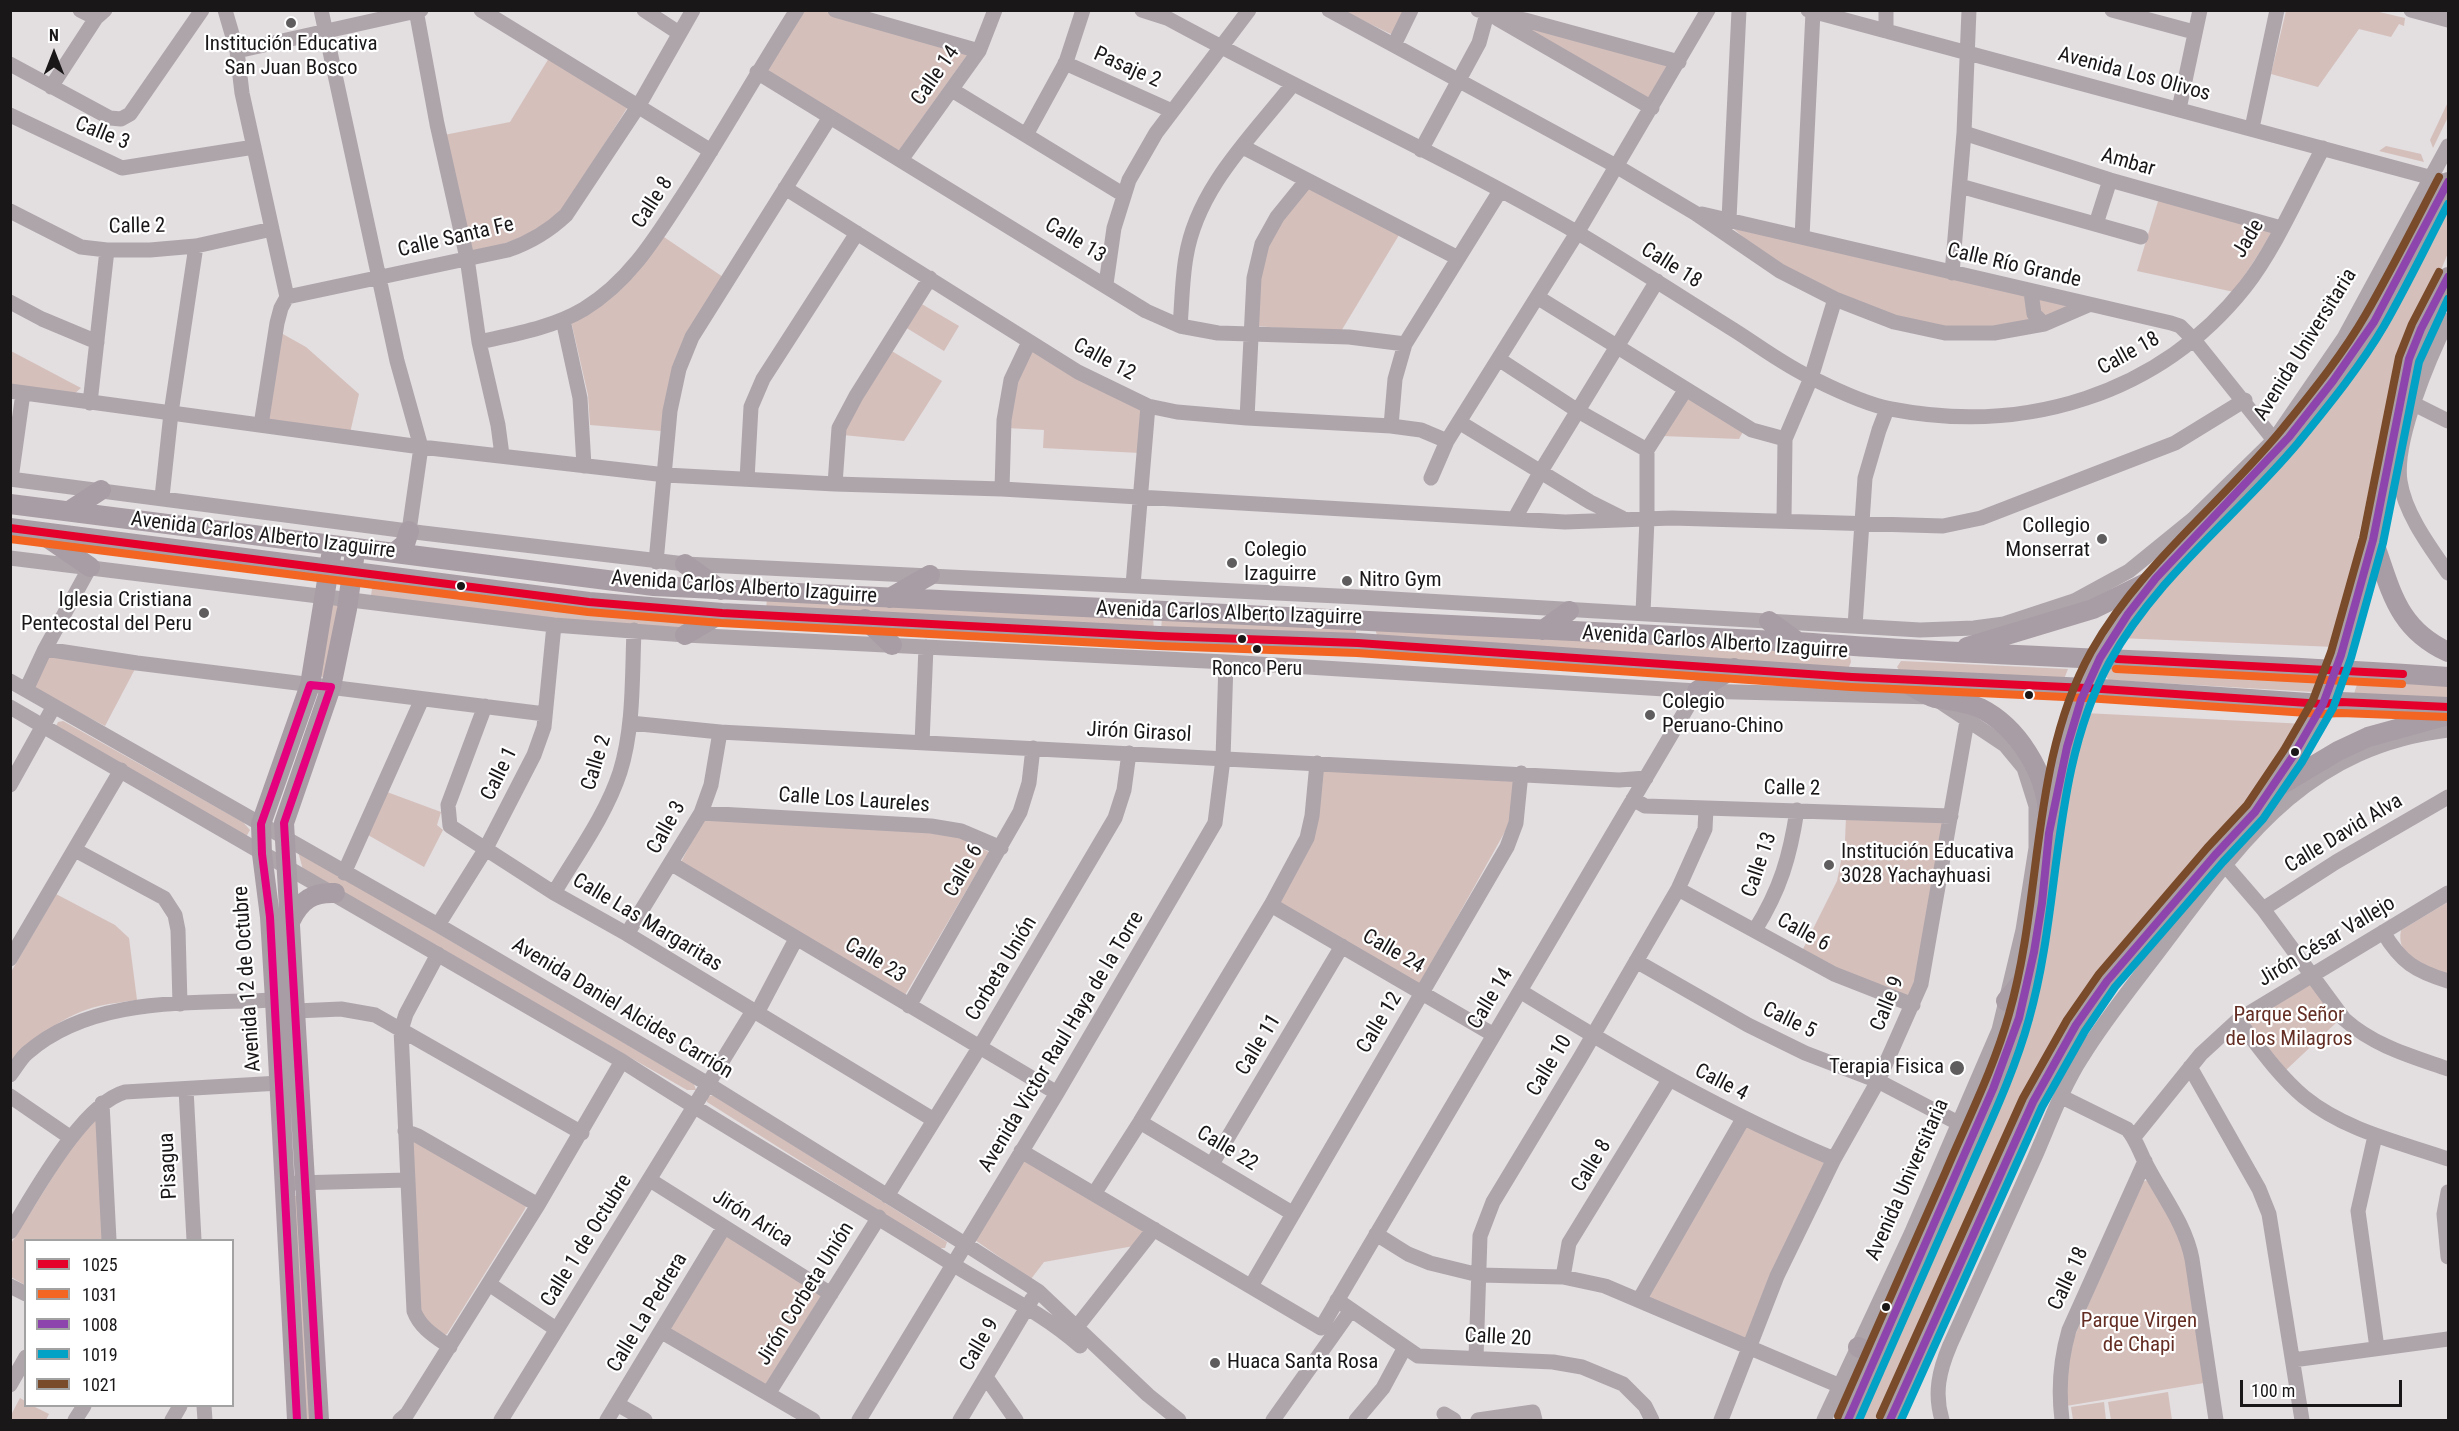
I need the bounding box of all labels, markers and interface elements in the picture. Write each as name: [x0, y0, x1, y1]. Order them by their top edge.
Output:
marker: Institución Educativa San Juan Bosco: [284, 16, 298, 30]
north arrow: [24, 24, 84, 84]
text: N: [49, 26, 59, 45]
place label: Institución Educativa San Juan Bosco: [205, 32, 377, 82]
street label: Calle 14: [906, 41, 966, 111]
street label: Pasaje 2: [1089, 42, 1165, 94]
street label: Avenida Los Olivos: [2055, 43, 2213, 107]
street label: Calle 3: [71, 112, 133, 156]
street label: Ambar: [2098, 143, 2158, 183]
street label: Calle 8: [627, 172, 679, 234]
street label: Calle Santa Fe: [396, 212, 516, 264]
street label: Calle 13: [1040, 213, 1110, 269]
street label: Calle 2: [108, 214, 166, 240]
street label: Jade: [2228, 215, 2270, 263]
street label: Calle 18: [1636, 238, 1706, 294]
street label: Calle Río Grande: [1945, 238, 2083, 294]
street label: Avenida Universitaria: [2249, 264, 2363, 426]
street label: Calle 18: [2094, 327, 2164, 381]
street label: Calle 12: [1069, 333, 1139, 387]
street label: Avenida Carlos Alberto Izaguirre: [129, 507, 397, 565]
place label: Collegio Monserrat: [2005, 514, 2090, 564]
marker: Collegio Monserrat: [2095, 532, 2109, 546]
place label: Colegio Izaguirre: [1244, 538, 1316, 588]
marker: Colegio Izaguirre: [1225, 556, 1239, 570]
street label: Avenida Carlos Alberto Izaguirre: [610, 566, 878, 610]
place label: Nitro Gym: [1359, 568, 1442, 594]
marker: Nitro Gym: [1340, 574, 1354, 588]
unlabelled marker: [455, 580, 467, 592]
place label: Iglesia Cristiana Pentecostal del Peru: [21, 588, 192, 638]
street label: Avenida Carlos Alberto Izaguirre: [1095, 597, 1363, 631]
marker: Iglesia Cristiana Pentecostal del Peru: [197, 606, 211, 620]
street label: Avenida Carlos Alberto Izaguirre: [1581, 621, 1849, 665]
unlabelled marker: [1236, 633, 1248, 645]
marker: Ronco Peru: [1251, 643, 1263, 655]
place label: Ronco Peru: [1212, 658, 1302, 682]
unlabelled marker: [2023, 689, 2035, 701]
place label: Colegio Peruano-Chino: [1662, 690, 1783, 740]
marker: Colegio Peruano-Chino: [1643, 708, 1657, 722]
street label: Jirón Girasol: [1086, 718, 1192, 748]
street label: Calle 2: [577, 732, 617, 794]
street label: Calle 1: [476, 743, 524, 805]
unlabelled marker: [2289, 746, 2301, 758]
street label: Calle 2: [1763, 776, 1821, 802]
street label: Calle Los Laureles: [777, 783, 931, 819]
street label: Calle David Alva: [2281, 789, 2407, 879]
street label: Calle 3: [642, 797, 692, 859]
street label: Calle 13: [1737, 829, 1783, 901]
street label: Calle 6: [939, 840, 989, 902]
place label: Institución Educativa 3028 Yachayhuasi: [1841, 840, 2014, 890]
marker: Institución Educativa 3028 Yachayhuasi: [1822, 858, 1836, 872]
street label: Calle Las Margaritas: [568, 868, 726, 978]
street label: Avenida 12 de Octubre: [229, 885, 267, 1073]
street label: Jirón César Vallejo: [2254, 891, 2400, 993]
street label: Avenida Victor Raul Haya de la Torre: [974, 907, 1150, 1177]
street label: Calle 6: [1772, 908, 1834, 958]
street label: Corbeta Unión: [961, 912, 1043, 1026]
street label: Calle 24: [1358, 924, 1428, 980]
street label: Avenida Daniel Alcides Carrión: [507, 933, 737, 1085]
street label: Calle 23: [840, 933, 910, 989]
street label: Calle 14: [1463, 964, 1519, 1034]
street label: Calle 9: [1866, 973, 1910, 1035]
street label: Calle 12: [1352, 988, 1408, 1058]
street label: Calle 5: [1758, 997, 1820, 1045]
park label: Parque Señor de los Milagros: [2225, 1003, 2353, 1053]
street label: Calle 11: [1231, 1010, 1287, 1080]
street label: Calle 10: [1522, 1031, 1578, 1101]
place label: Terapia Fisica: [1829, 1055, 1944, 1081]
street label: Calle 4: [1690, 1059, 1752, 1107]
marker: Terapia Fisica: [1948, 1059, 1966, 1077]
street label: Avenida Universitaria: [1861, 1095, 1955, 1265]
street label: Calle 22: [1192, 1121, 1262, 1177]
street label: Pisagua: [155, 1132, 183, 1200]
street label: Calle 8: [1567, 1135, 1617, 1197]
street label: Calle 1 de Octubre: [536, 1170, 638, 1312]
street label: Jirón Arica: [707, 1185, 797, 1253]
street label: Jirón Corbeta Unión: [752, 1218, 860, 1370]
legend: [24, 1239, 234, 1407]
street label: Calle 18: [2043, 1243, 2095, 1315]
street label: Calle La Pedrera: [602, 1249, 694, 1377]
text: 1025: [82, 1254, 118, 1275]
text: 1031: [82, 1284, 118, 1305]
unlabelled marker: [1880, 1301, 1892, 1313]
park label: Parque Virgen de Chapi: [2081, 1309, 2197, 1359]
text: 1008: [82, 1314, 118, 1335]
street label: Calle 9: [955, 1314, 1005, 1376]
street label: Calle 20: [1464, 1324, 1532, 1352]
text: 1019: [82, 1344, 118, 1365]
place label: Huaca Santa Rosa: [1227, 1350, 1378, 1376]
marker: Huaca Santa Rosa: [1208, 1356, 1222, 1370]
scale bar: [2243, 1368, 2405, 1406]
text: 1021: [82, 1374, 118, 1395]
text: 100 m: [2251, 1380, 2295, 1401]

